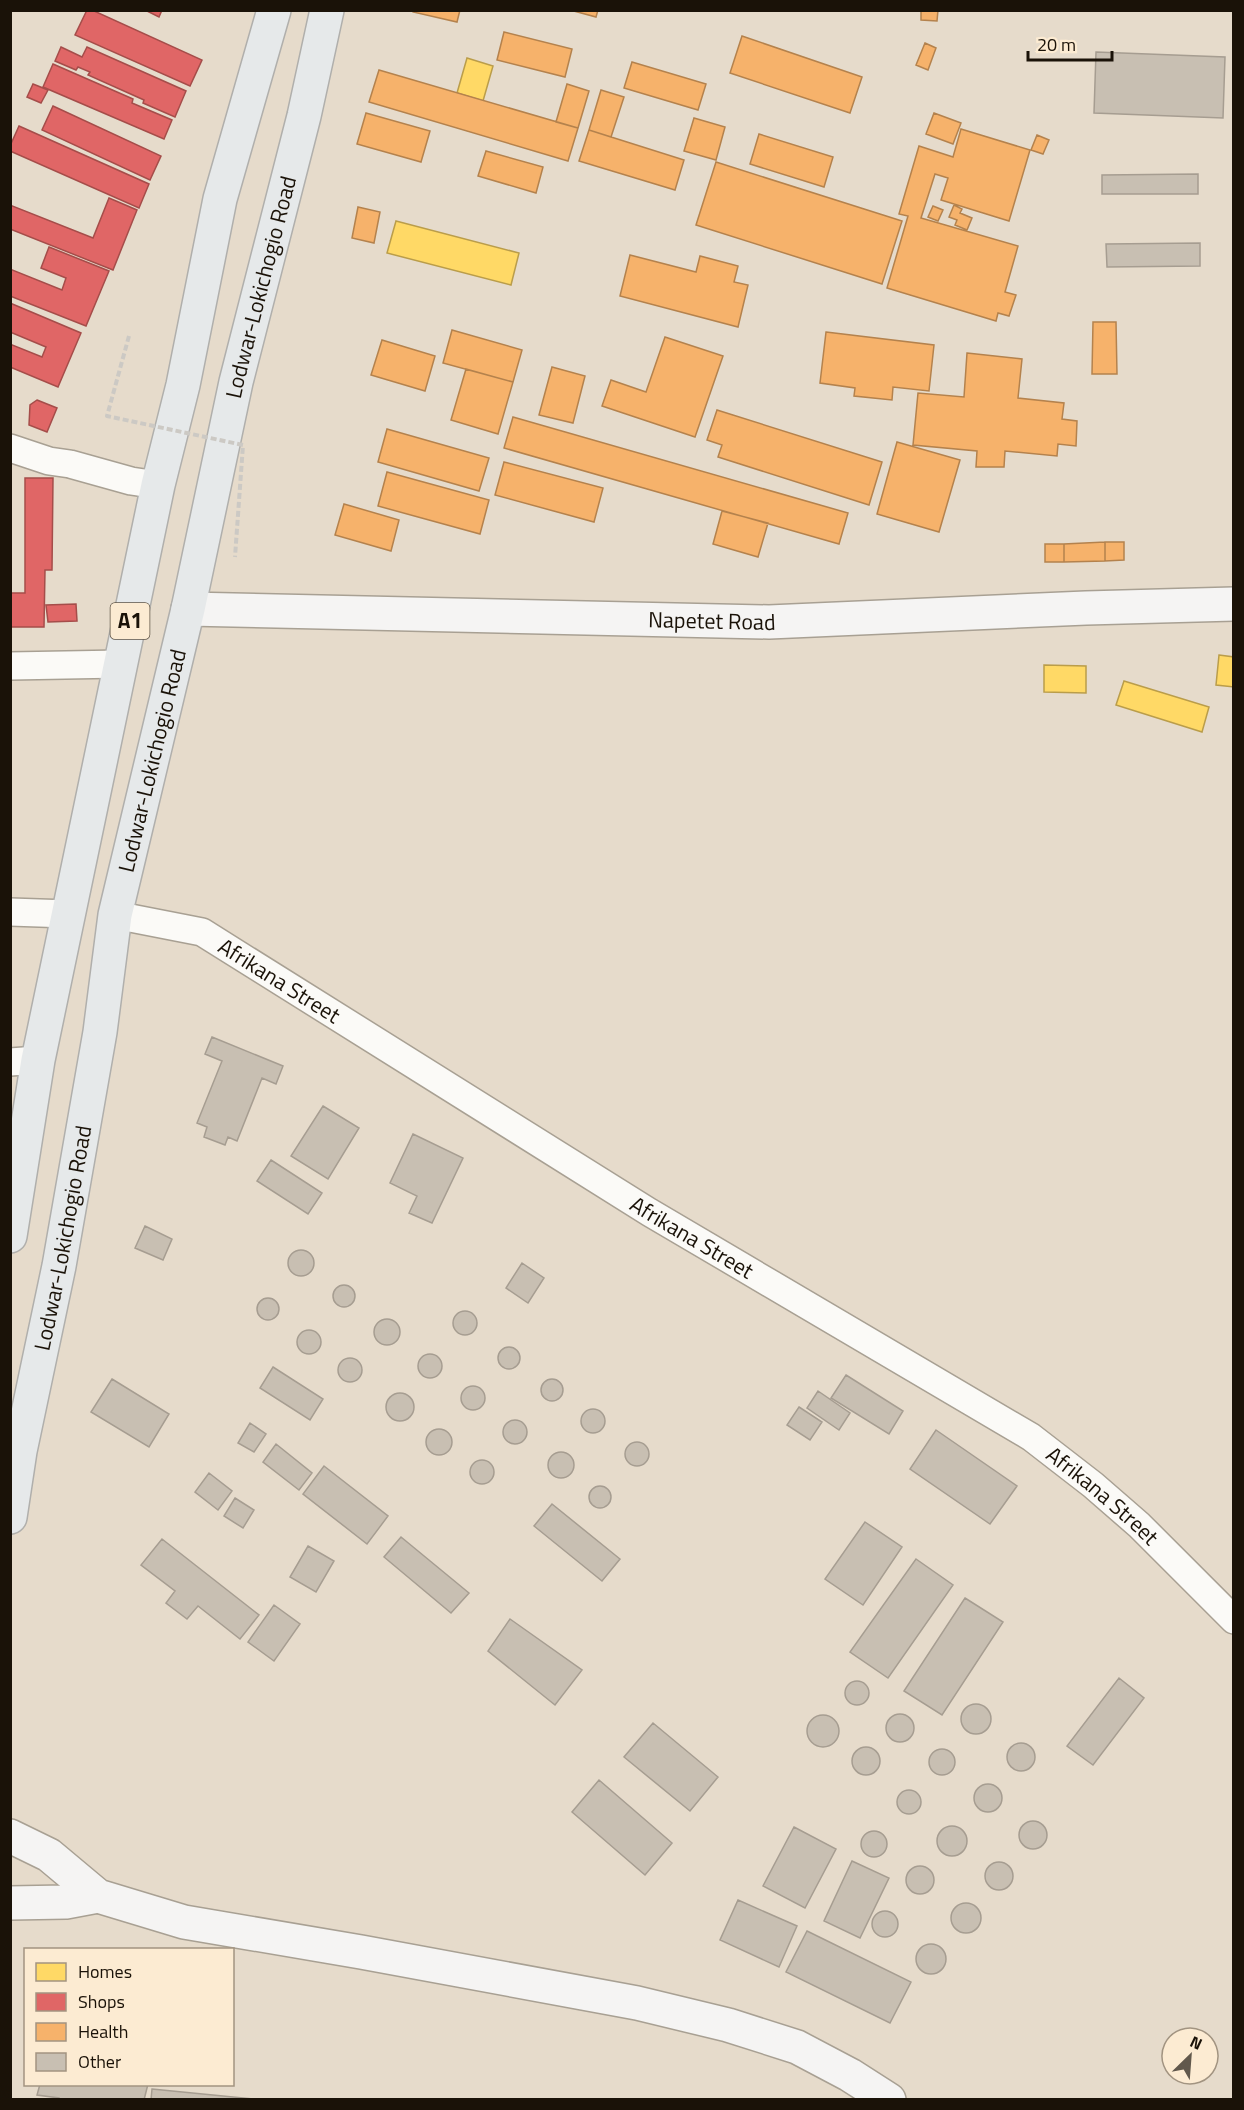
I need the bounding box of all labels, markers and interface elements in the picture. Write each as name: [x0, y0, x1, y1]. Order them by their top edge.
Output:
scale bar: [1028, 24, 1112, 62]
text: 20 m: [1037, 31, 1076, 58]
street label: Lodwar-Lokichogio Road: [216, 172, 305, 401]
street label: Napetet Road: [648, 602, 776, 639]
road number: A1: [110, 603, 150, 639]
street label: Lodwar-Lokichogio Road: [109, 646, 195, 876]
street label: Afrikana Street: [212, 929, 347, 1032]
street label: Lodwar-Lokichogio Road: [25, 1123, 100, 1354]
street label: Afrikana Street: [623, 1187, 761, 1287]
street label: Afrikana Street: [1039, 1438, 1167, 1553]
legend: [24, 1948, 234, 2086]
text: Homes: [78, 1958, 132, 1985]
text: Shops: [78, 1988, 125, 2015]
text: Health: [78, 2018, 128, 2045]
north arrow: [1160, 2026, 1220, 2086]
text: N: [1186, 2029, 1206, 2056]
text: Other: [78, 2048, 121, 2075]

